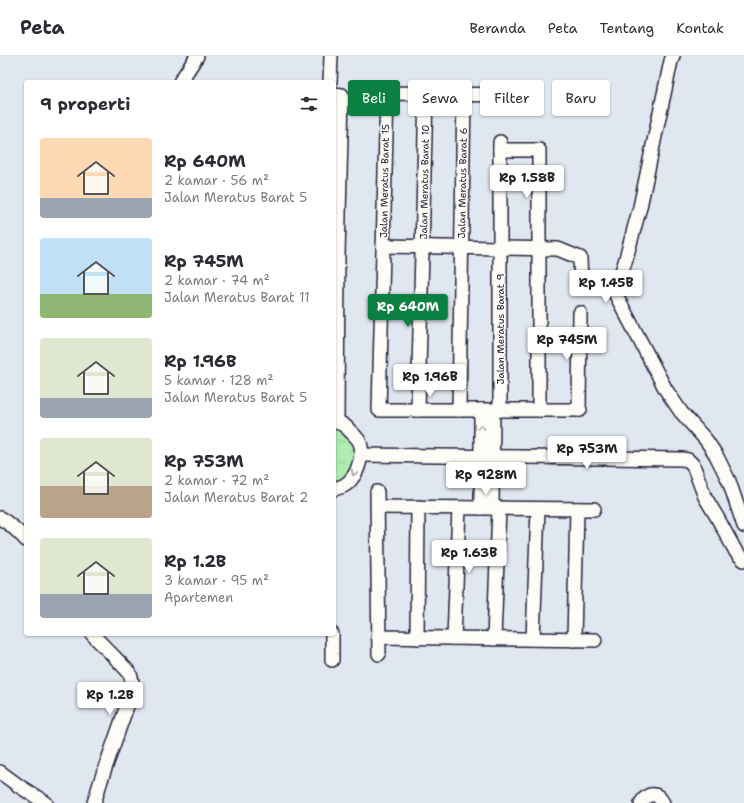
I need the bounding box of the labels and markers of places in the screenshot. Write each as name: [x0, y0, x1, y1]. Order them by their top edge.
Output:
pin: Rp 1.58B: [486, 165, 568, 199]
pin: Rp 1.45B: [565, 270, 647, 304]
pin: Rp 640M: [371, 294, 445, 328]
pin: Rp 745M: [530, 327, 604, 361]
pin: Rp 1.96B: [389, 364, 471, 398]
pin: Rp 753M: [550, 436, 624, 470]
pin: Rp 928M: [449, 462, 523, 496]
pin: Rp 1.63B: [428, 540, 510, 574]
pin: Rp 1.2B: [73, 682, 147, 716]

